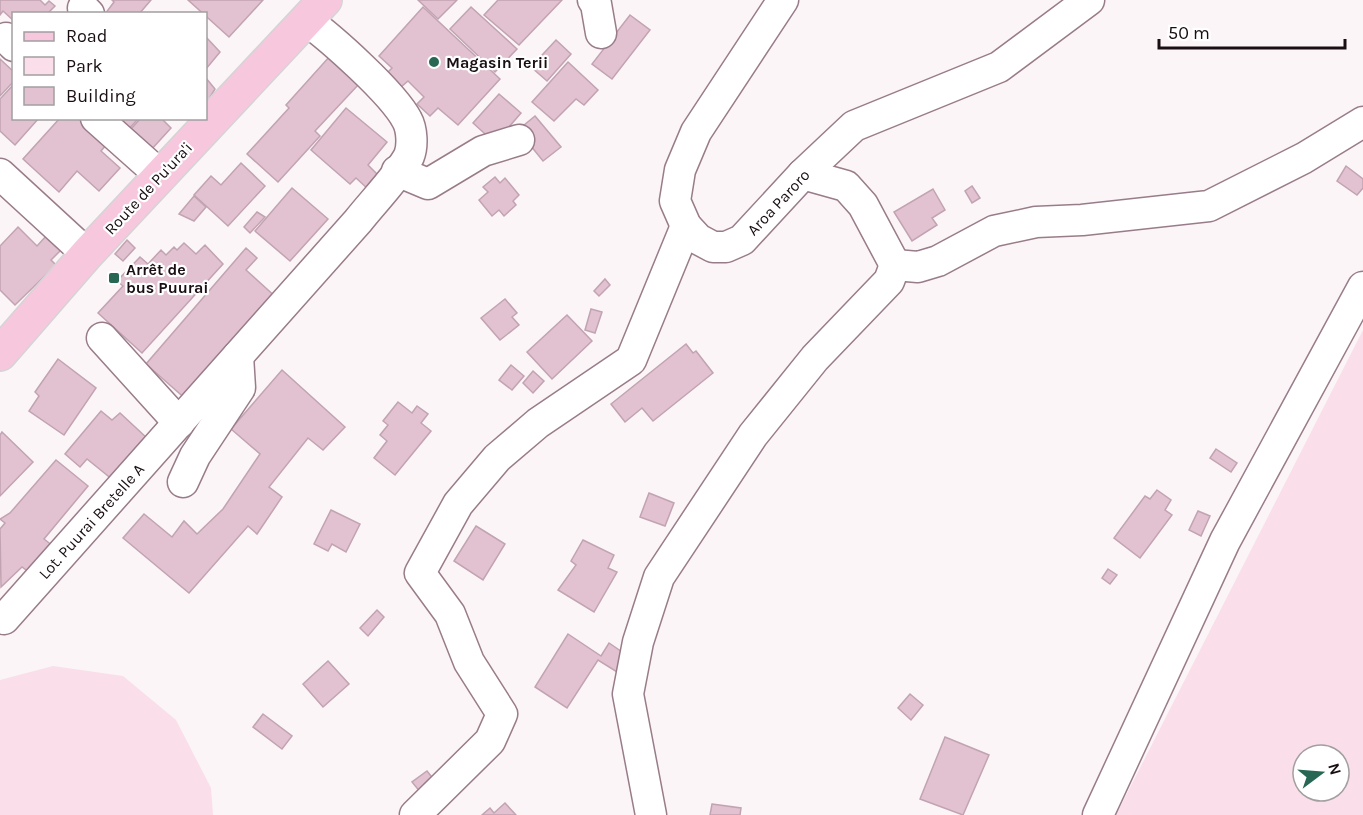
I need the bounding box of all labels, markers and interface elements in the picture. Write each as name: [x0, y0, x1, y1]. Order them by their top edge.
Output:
legend: [12, 12, 207, 120]
scale bar: [1159, 12, 1345, 50]
text: 50 m: [1168, 22, 1210, 44]
text: Road: [66, 25, 107, 47]
place label: Magasin Terii: [446, 53, 548, 72]
text: Park: [66, 55, 103, 77]
marker: Magasin Terii: [427, 55, 441, 69]
text: Building: [66, 85, 136, 107]
street label: Route de Pu'ura'i: [101, 138, 196, 239]
street label: Aroa Paroro: [743, 165, 814, 239]
place label: Arrêt de bus Puurai: [126, 260, 209, 297]
marker: Arrêt de bus Puurai: [107, 271, 121, 285]
street label: Lot. Puurai Bretelle A: [35, 460, 148, 583]
north arrow: [1291, 743, 1351, 803]
text: N: [1324, 761, 1346, 777]

